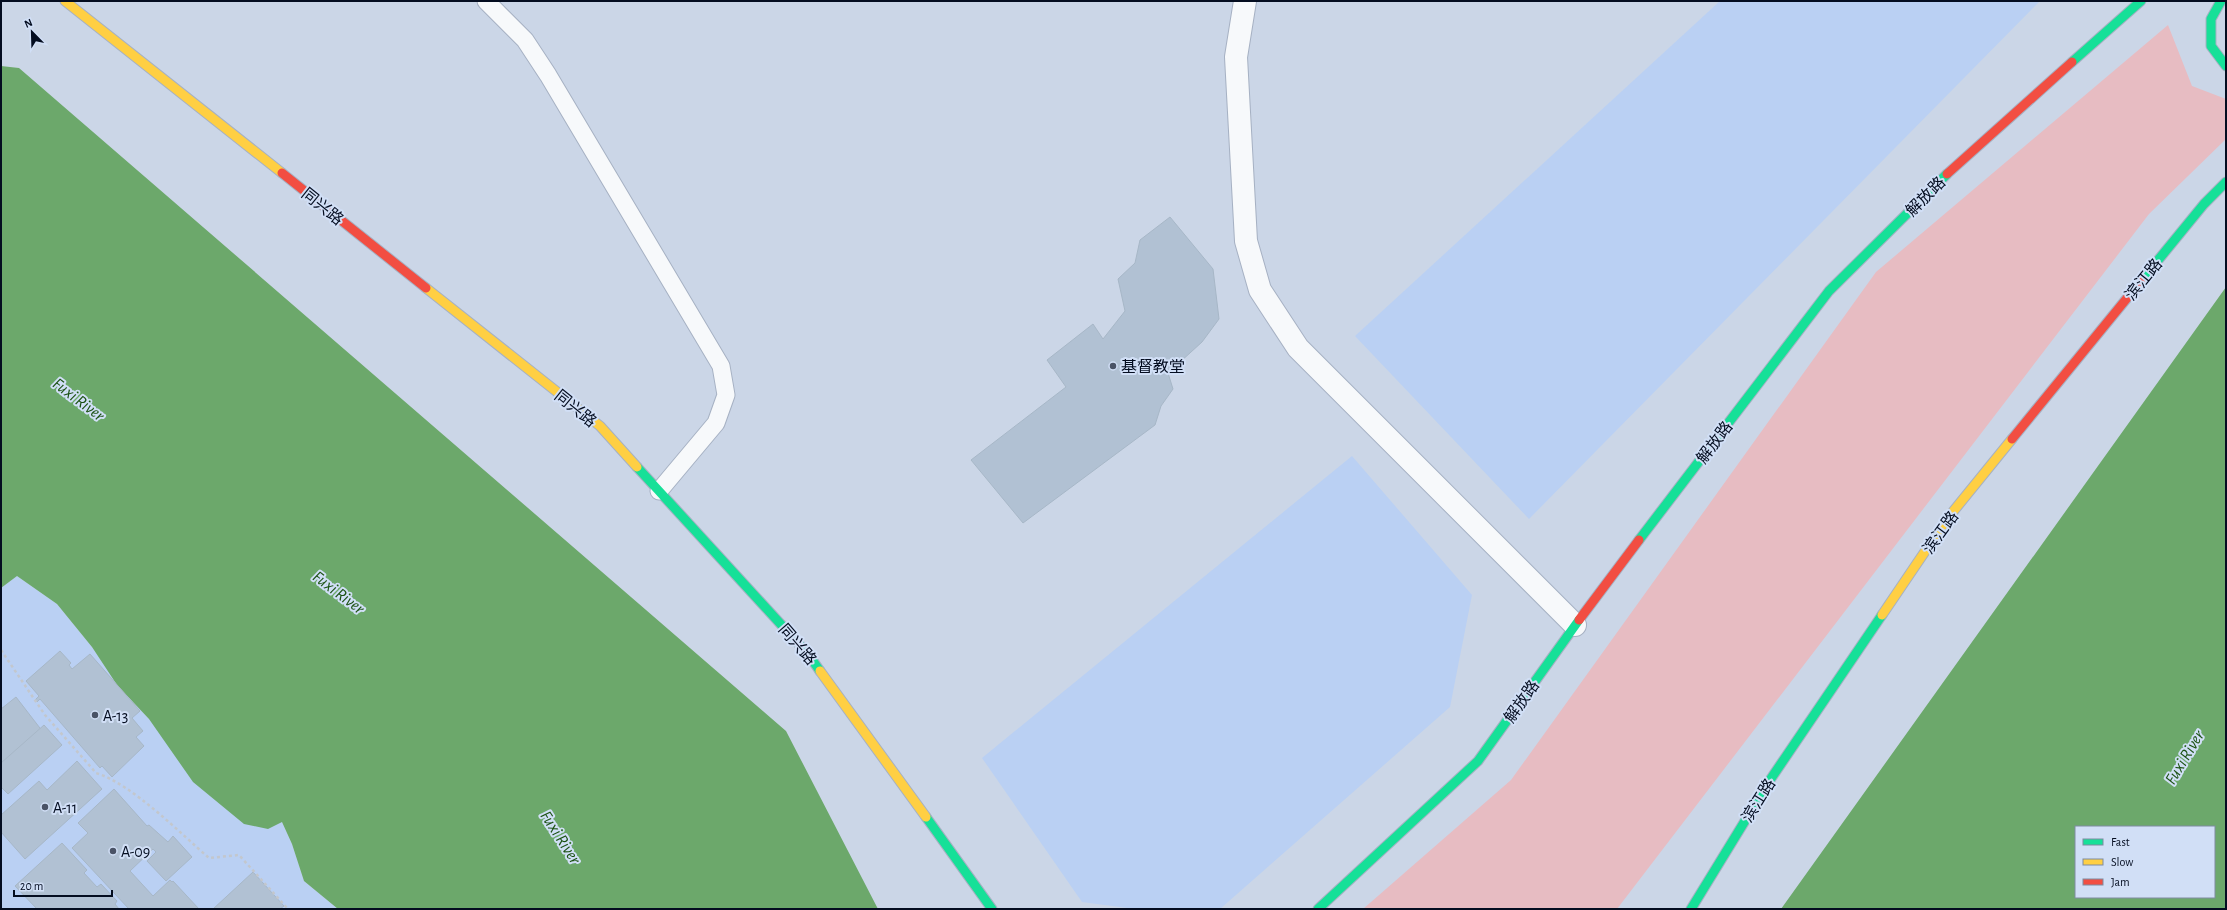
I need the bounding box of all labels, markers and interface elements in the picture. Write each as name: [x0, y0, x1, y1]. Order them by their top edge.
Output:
north arrow: [12, 12, 52, 52]
text: N: [23, 17, 34, 30]
street label: 解放路: [1902, 173, 1948, 219]
street label: 同兴路: [299, 185, 347, 228]
street label: 滨江路: [2122, 255, 2165, 303]
place label: 基督教堂: [1121, 358, 1185, 375]
marker: 基督教堂: [1108, 361, 1118, 371]
water label: Fuxi River: [50, 375, 108, 424]
street label: 同兴路: [552, 387, 600, 430]
street label: 解放路: [1693, 418, 1736, 467]
street label: 滨江路: [1919, 508, 1961, 557]
water label: Fuxi River: [310, 568, 368, 617]
street label: 同兴路: [775, 621, 820, 668]
street label: 解放路: [1501, 677, 1542, 726]
place label: A-13: [103, 708, 128, 724]
marker: A-13: [90, 710, 100, 720]
water label: Fuxi River: [2162, 727, 2207, 787]
street label: 滨江路: [1738, 775, 1778, 825]
place label: A-11: [53, 800, 77, 816]
marker: A-11: [40, 802, 50, 812]
water label: Fuxi River: [537, 808, 584, 867]
legend: [2075, 826, 2215, 898]
text: Fast: [2111, 836, 2130, 848]
place label: A-09: [121, 844, 150, 860]
marker: A-09: [108, 846, 118, 856]
text: Slow: [2111, 856, 2133, 868]
scale bar: [14, 872, 112, 898]
text: Jam: [2111, 876, 2130, 888]
text: 20 m: [20, 880, 43, 892]

